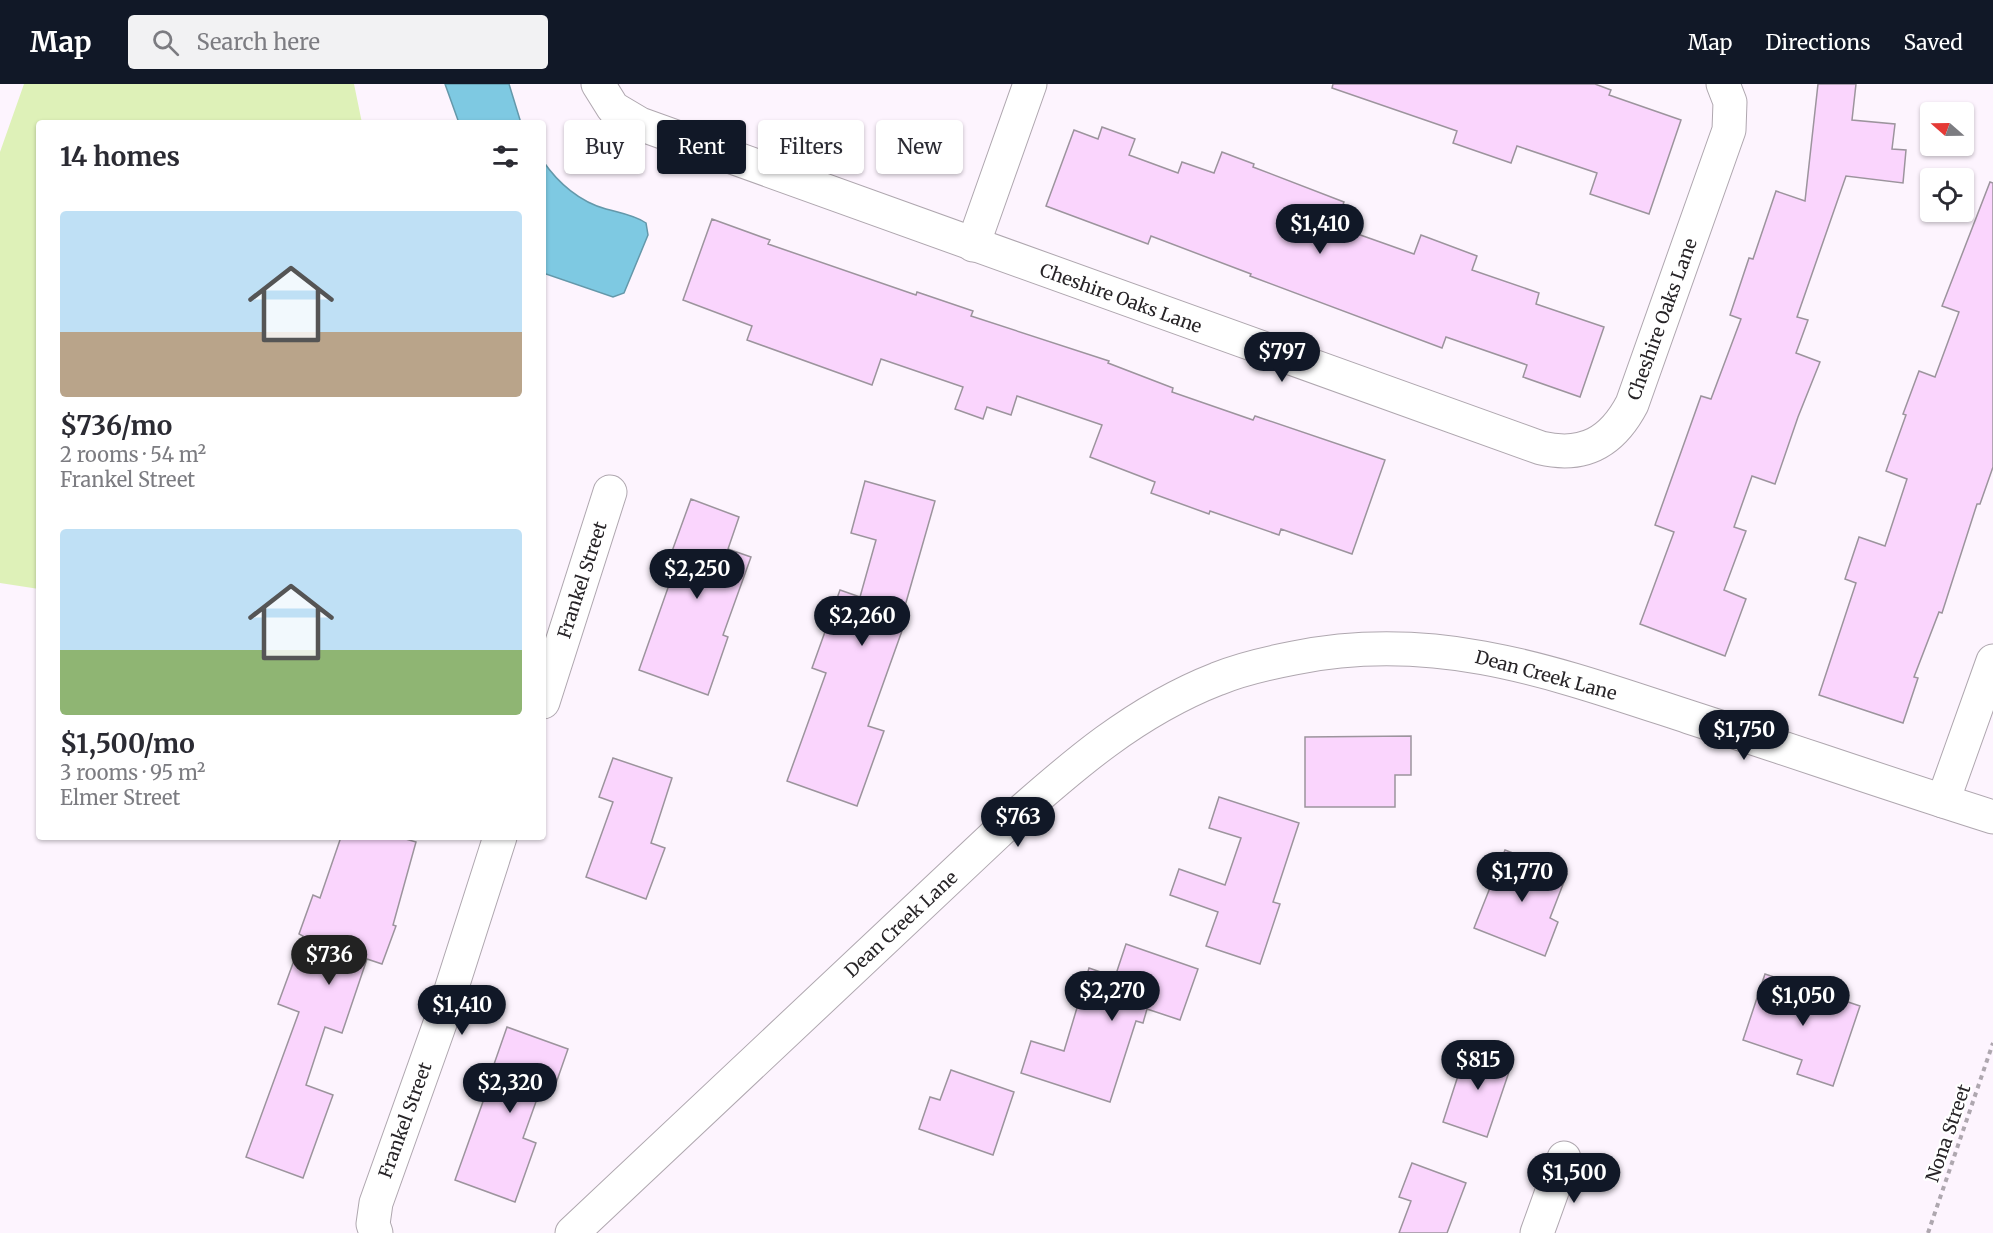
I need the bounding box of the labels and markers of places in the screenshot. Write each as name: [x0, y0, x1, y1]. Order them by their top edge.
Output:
pin: $1,410: [1271, 204, 1369, 255]
pin: $797: [1246, 332, 1318, 383]
pin: $2,250: [648, 549, 746, 600]
pin: $2,260: [813, 596, 911, 647]
pin: $1,750: [1695, 710, 1793, 761]
pin: $763: [982, 797, 1054, 848]
pin: $1,770: [1473, 852, 1571, 903]
pin: $736: [293, 935, 365, 986]
pin: $2,270: [1063, 971, 1161, 1022]
pin: $1,050: [1754, 976, 1852, 1027]
pin: $1,410: [413, 985, 511, 1036]
pin: $815: [1442, 1040, 1514, 1091]
pin: $2,320: [461, 1063, 559, 1114]
pin: $1,500: [1525, 1153, 1623, 1204]

